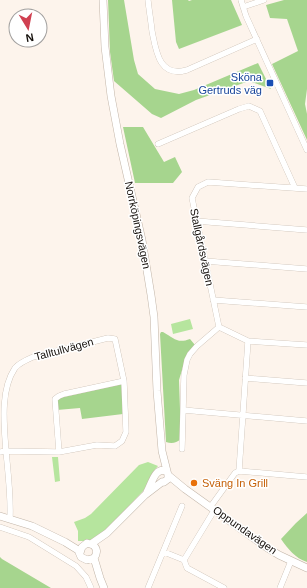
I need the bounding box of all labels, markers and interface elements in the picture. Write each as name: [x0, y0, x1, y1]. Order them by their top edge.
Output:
north arrow: [8, 8, 48, 48]
text: N: [25, 31, 35, 44]
place label: Sköna Gertruds väg: [198, 71, 263, 96]
marker: Sköna Gertruds väg: [265, 78, 275, 88]
street label: Norrköpingsvägen: [123, 180, 153, 270]
street label: Stallgårdsvägen: [188, 207, 216, 287]
street label: Talltullvägen: [33, 335, 95, 363]
place label: Sväng In Grill: [202, 477, 268, 489]
marker: Sväng In Grill: [189, 478, 199, 488]
street label: Oppundavägen: [211, 504, 279, 556]

